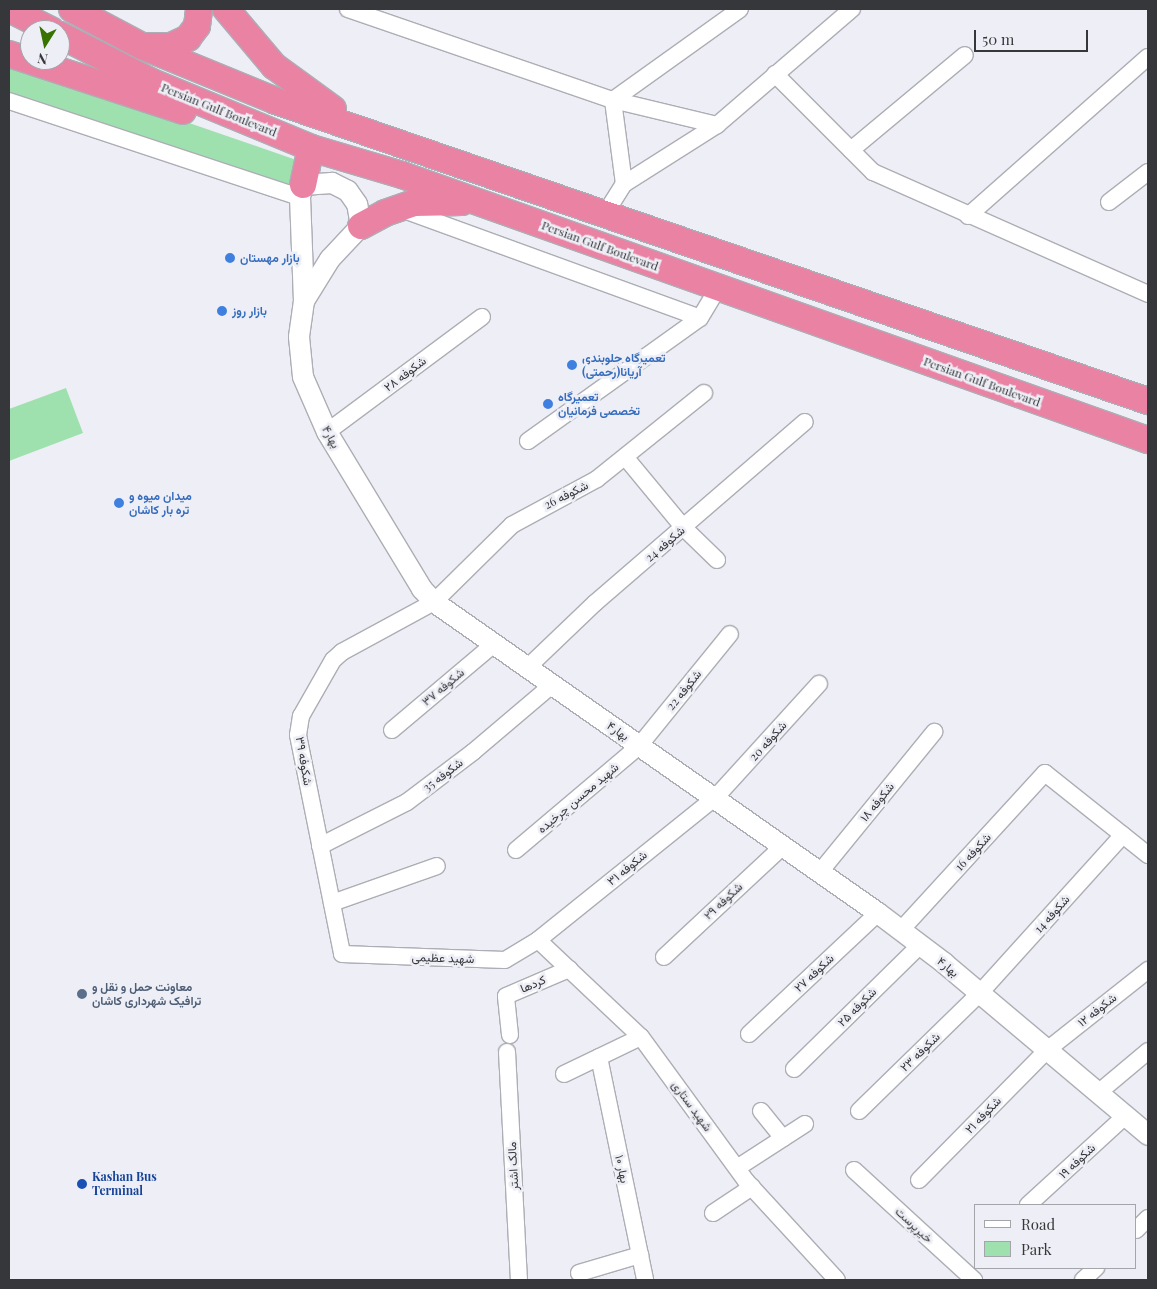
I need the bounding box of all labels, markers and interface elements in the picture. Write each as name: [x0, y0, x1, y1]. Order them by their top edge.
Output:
north arrow: [20, 20, 70, 70]
scale bar: [977, 20, 1091, 52]
text: 50 m: [982, 29, 1014, 49]
text: N: [36, 49, 49, 70]
street label: Persian Gulf Boulevard: [159, 80, 279, 140]
street label: Persian Gulf Boulevard: [540, 218, 660, 274]
place label: بازار مهستان: [240, 251, 300, 265]
marker: بازار مهستان: [224, 252, 236, 264]
place label: بازار روز: [232, 304, 267, 318]
marker: بازار روز: [216, 305, 228, 317]
place label: تعمیرگاه جلوبندی آریانا(رحمتی): [582, 351, 666, 379]
street label: شکوفه ۲۸: [381, 354, 429, 394]
street label: Persian Gulf Boulevard: [922, 354, 1042, 410]
marker: تعمیرگاه جلوبندی آریانا(رحمتی): [566, 359, 578, 371]
place label: تعمیرگاه تخصصی فرمانیان: [558, 390, 640, 418]
marker: تعمیرگاه تخصصی فرمانیان: [542, 398, 554, 410]
street label: بهار۴: [319, 423, 343, 451]
street label: شکوفه 26: [542, 478, 590, 512]
place label: میدان میوه و تره بار کاشان: [129, 489, 192, 517]
marker: میدان میوه و تره بار کاشان: [113, 497, 125, 509]
street label: شکوفه 24: [642, 523, 688, 565]
street label: شکوفه ۳۷: [419, 665, 467, 709]
street label: شکوفه 22: [664, 667, 704, 713]
street label: بهار۴: [604, 718, 632, 744]
street label: شکوفه 20: [746, 718, 790, 764]
street label: شکوفه ۳۹: [293, 735, 315, 787]
street label: شکوفه 35: [420, 755, 466, 795]
street label: شهید محسن چرخیده: [534, 760, 622, 836]
street label: شکوفه ۱۸: [857, 780, 897, 824]
street label: شکوفه 16: [952, 830, 994, 874]
street label: شکوفه ۳۱: [604, 848, 650, 888]
street label: شکوفه ۲۹: [701, 879, 745, 923]
street label: شکوفه 14: [1031, 892, 1073, 936]
street label: شهید عظیمی: [411, 950, 475, 966]
street label: شکوفه ۲۷: [791, 951, 837, 995]
street label: بهار۴: [934, 954, 962, 980]
street label: کردها: [518, 972, 548, 996]
place label: معاونت حمل و نقل و ترافیک شهرداری کاشان: [92, 980, 201, 1008]
street label: شکوفه ۲۵: [835, 985, 879, 1029]
marker: معاونت حمل و نقل و ترافیک شهرداری کاشان: [76, 988, 88, 1000]
street label: شکوفه ۱۲: [1075, 990, 1119, 1030]
street label: شکوفه ۲۳: [897, 1030, 943, 1074]
street label: شهید ستاری: [669, 1078, 715, 1134]
street label: شکوفه ۲۱: [962, 1094, 1004, 1136]
street label: شکوفه ۱۹: [1056, 1140, 1098, 1182]
street label: مالک اشتر: [505, 1141, 521, 1191]
street label: بهار ۱۰: [612, 1154, 632, 1184]
place label: Kashan Bus Terminal: [92, 1170, 157, 1198]
marker: Kashan Bus Terminal: [76, 1178, 88, 1190]
street label: خیرپرست: [892, 1204, 936, 1246]
legend: [974, 1204, 1137, 1269]
text: Road: [1021, 1214, 1055, 1234]
text: Park: [1021, 1239, 1052, 1259]

